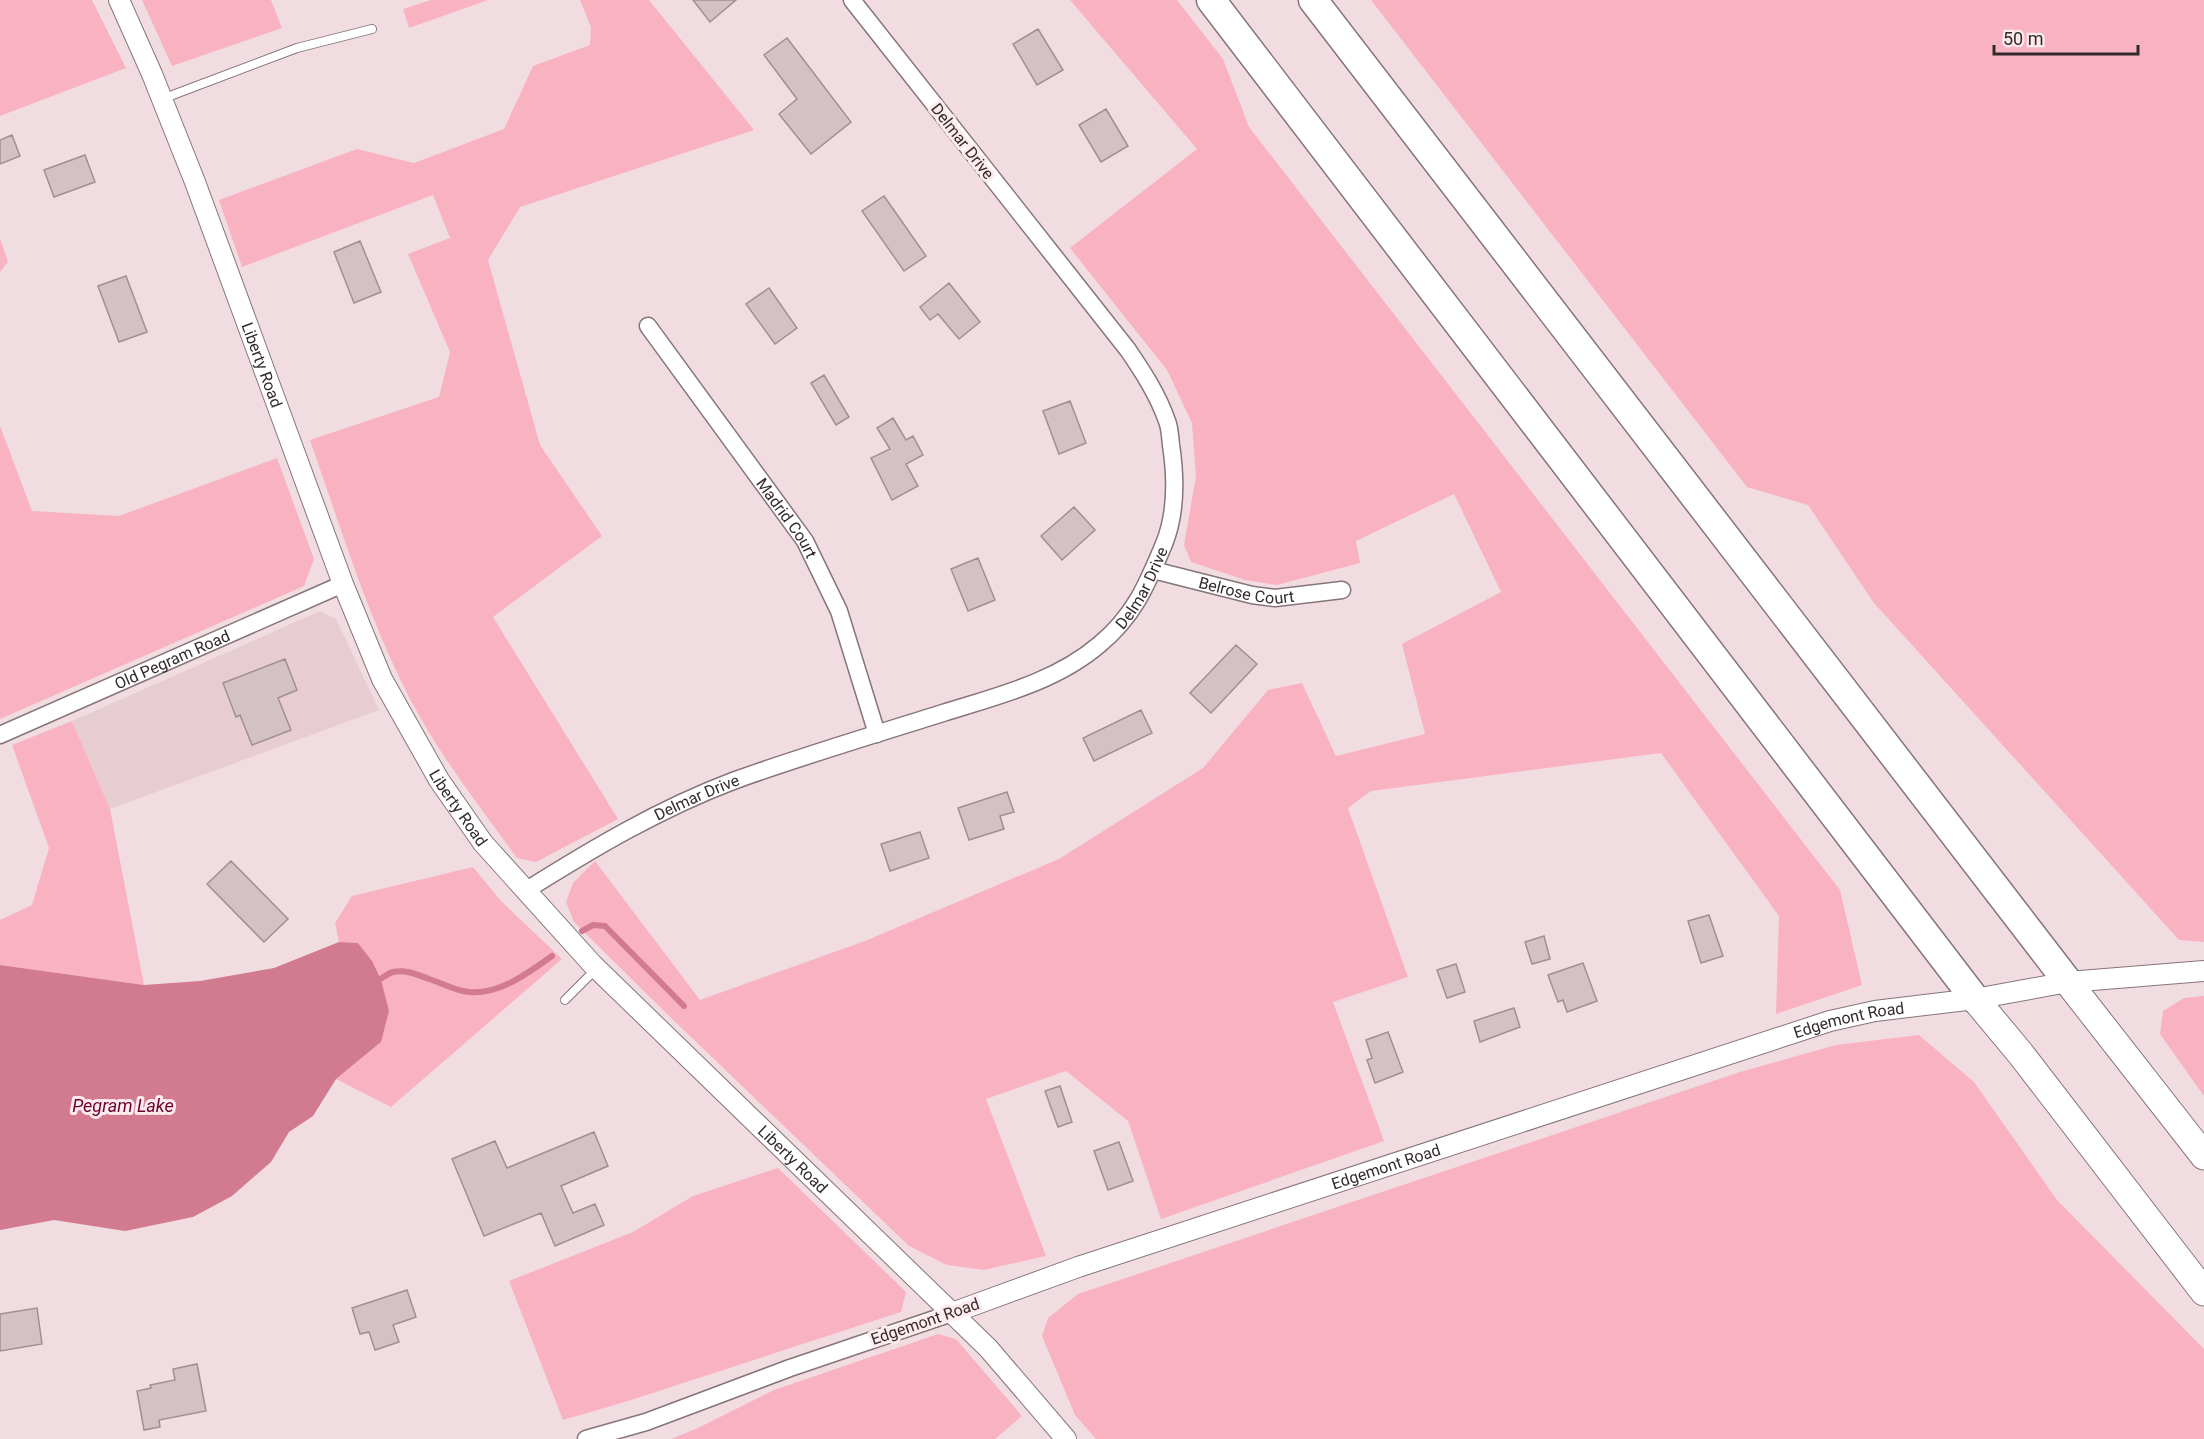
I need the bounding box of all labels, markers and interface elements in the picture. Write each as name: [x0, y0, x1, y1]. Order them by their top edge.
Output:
scale bar: [1994, 18, 2138, 56]
text: 50 m: [2003, 28, 2043, 49]
street label: Delmar Drive: [927, 100, 998, 183]
street label: Liberty Road: [237, 320, 286, 410]
street label: Madrid Court: [752, 474, 821, 561]
street label: Delmar Drive: [1111, 544, 1172, 633]
street label: Belrose Court: [1197, 573, 1295, 608]
street label: Old Pegram Road: [112, 626, 233, 693]
street label: Liberty Road: [425, 766, 491, 850]
street label: Delmar Drive: [651, 771, 742, 825]
street label: Edgemont Road: [1791, 999, 1905, 1042]
water label: Pegram Lake: [72, 1095, 174, 1116]
street label: Liberty Road: [754, 1121, 831, 1197]
street label: Edgemont Road: [1329, 1140, 1443, 1193]
street label: Edgemont Road: [868, 1294, 982, 1349]

